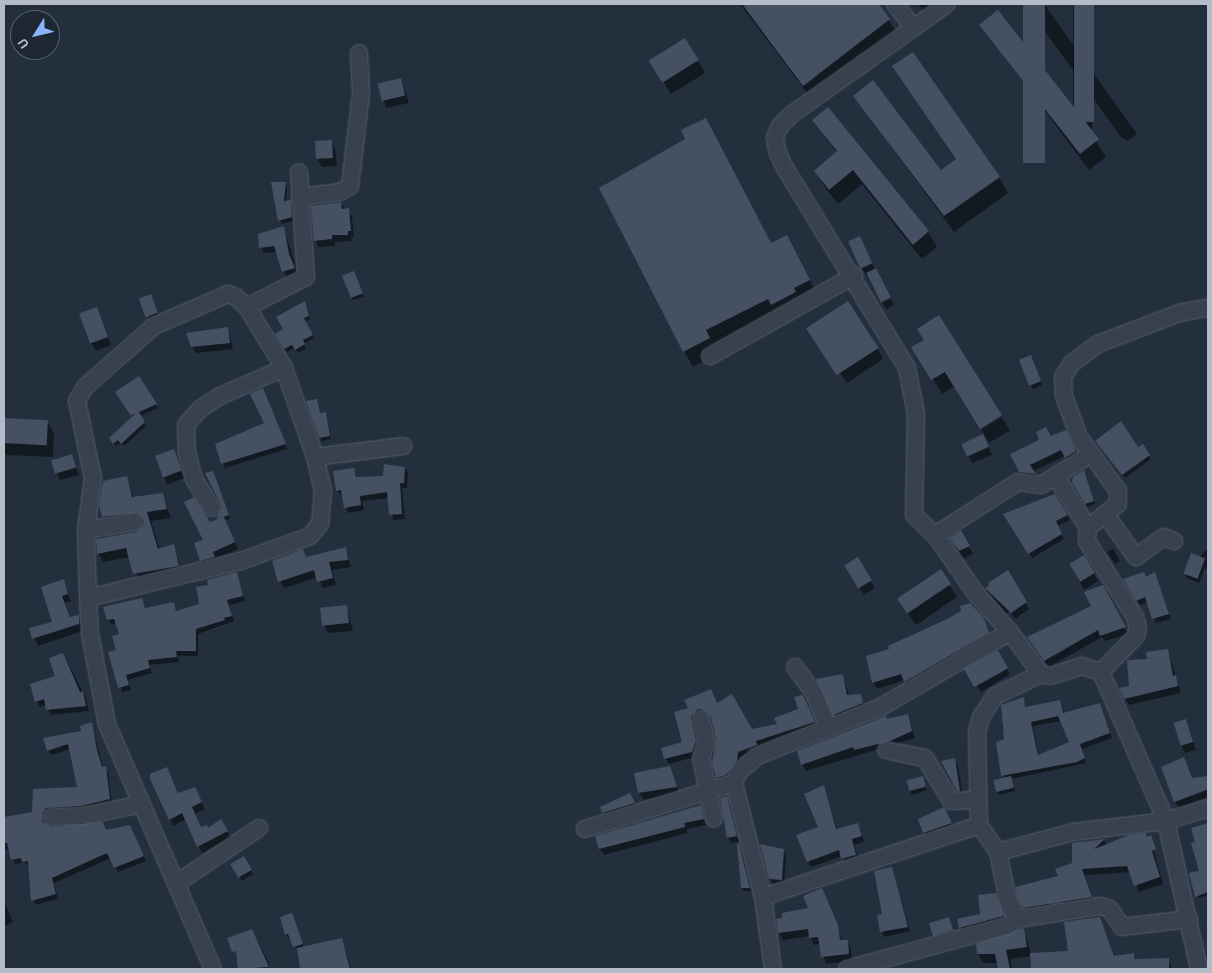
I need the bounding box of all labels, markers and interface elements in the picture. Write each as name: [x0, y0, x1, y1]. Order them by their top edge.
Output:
north arrow: [10, 10, 60, 60]
text: U: [15, 35, 32, 51]

